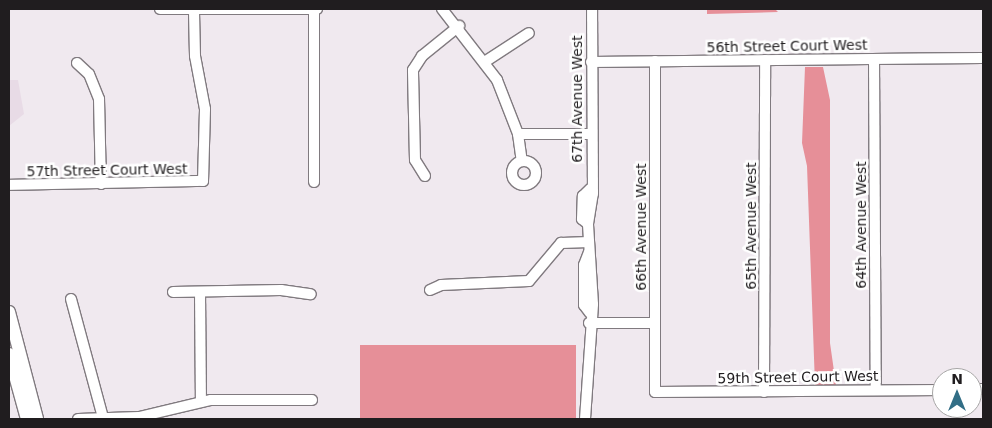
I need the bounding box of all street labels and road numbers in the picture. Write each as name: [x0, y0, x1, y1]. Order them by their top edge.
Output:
street label: 67th Avenue West: [569, 35, 585, 163]
street label: 56th Street Court West: [706, 36, 868, 56]
street label: 57th Street Court West: [26, 160, 188, 180]
street label: 64th Avenue West: [853, 161, 869, 289]
street label: 65th Avenue West: [743, 162, 759, 290]
street label: 66th Avenue West: [633, 163, 649, 291]
street label: 59th Street Court West: [717, 367, 879, 387]

